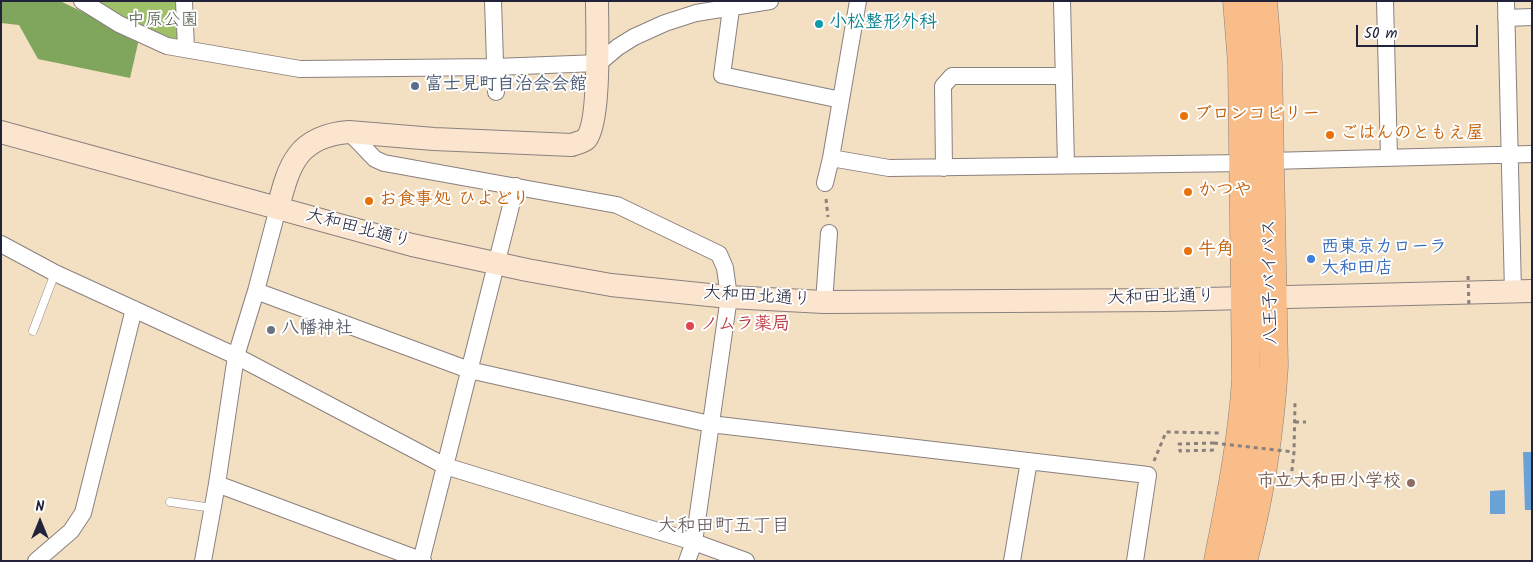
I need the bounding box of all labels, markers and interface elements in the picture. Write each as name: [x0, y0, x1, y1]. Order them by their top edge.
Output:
park label: 中原公園: [127, 11, 199, 33]
place label: 小松整形外科: [829, 13, 937, 35]
scale bar: [1358, 15, 1480, 47]
marker: 小松整形外科: [813, 18, 825, 30]
text: 50 m: [1364, 22, 1398, 46]
place label: 富士見町自治会会館: [425, 75, 587, 97]
marker: 富士見町自治会会館: [409, 80, 421, 92]
place label: ブロンコビリー: [1194, 105, 1320, 127]
marker: ブロンコビリー: [1178, 110, 1190, 122]
place label: ごはんのともえ屋: [1340, 124, 1484, 146]
marker: ごはんのともえ屋: [1324, 129, 1336, 141]
place label: かつや: [1198, 181, 1252, 203]
marker: かつや: [1182, 186, 1194, 198]
place label: お食事処 ひよどり: [379, 190, 530, 212]
marker: お食事処 ひよどり: [363, 195, 375, 207]
street label: 大和田北通り: [303, 206, 413, 254]
street label: 八王子バイパス: [1260, 219, 1284, 345]
place label: 西東京カローラ 大和田店: [1321, 238, 1447, 280]
place label: 牛角: [1198, 240, 1234, 262]
marker: 牛角: [1182, 245, 1194, 257]
marker: 西東京カローラ 大和田店: [1305, 253, 1317, 265]
street label: 大和田北通り: [702, 283, 812, 313]
street label: 大和田北通り: [1107, 287, 1215, 311]
place label: ノムラ薬局: [700, 315, 790, 337]
place label: 八幡神社: [281, 319, 353, 341]
marker: ノムラ薬局: [684, 320, 696, 332]
marker: 八幡神社: [265, 324, 277, 336]
place label: 市立大和田小学校: [1257, 472, 1401, 494]
marker: 市立大和田小学校: [1405, 477, 1417, 489]
text: N: [36, 496, 44, 518]
north arrow: [15, 497, 65, 547]
district label: 大和田町五丁目: [658, 517, 790, 539]

